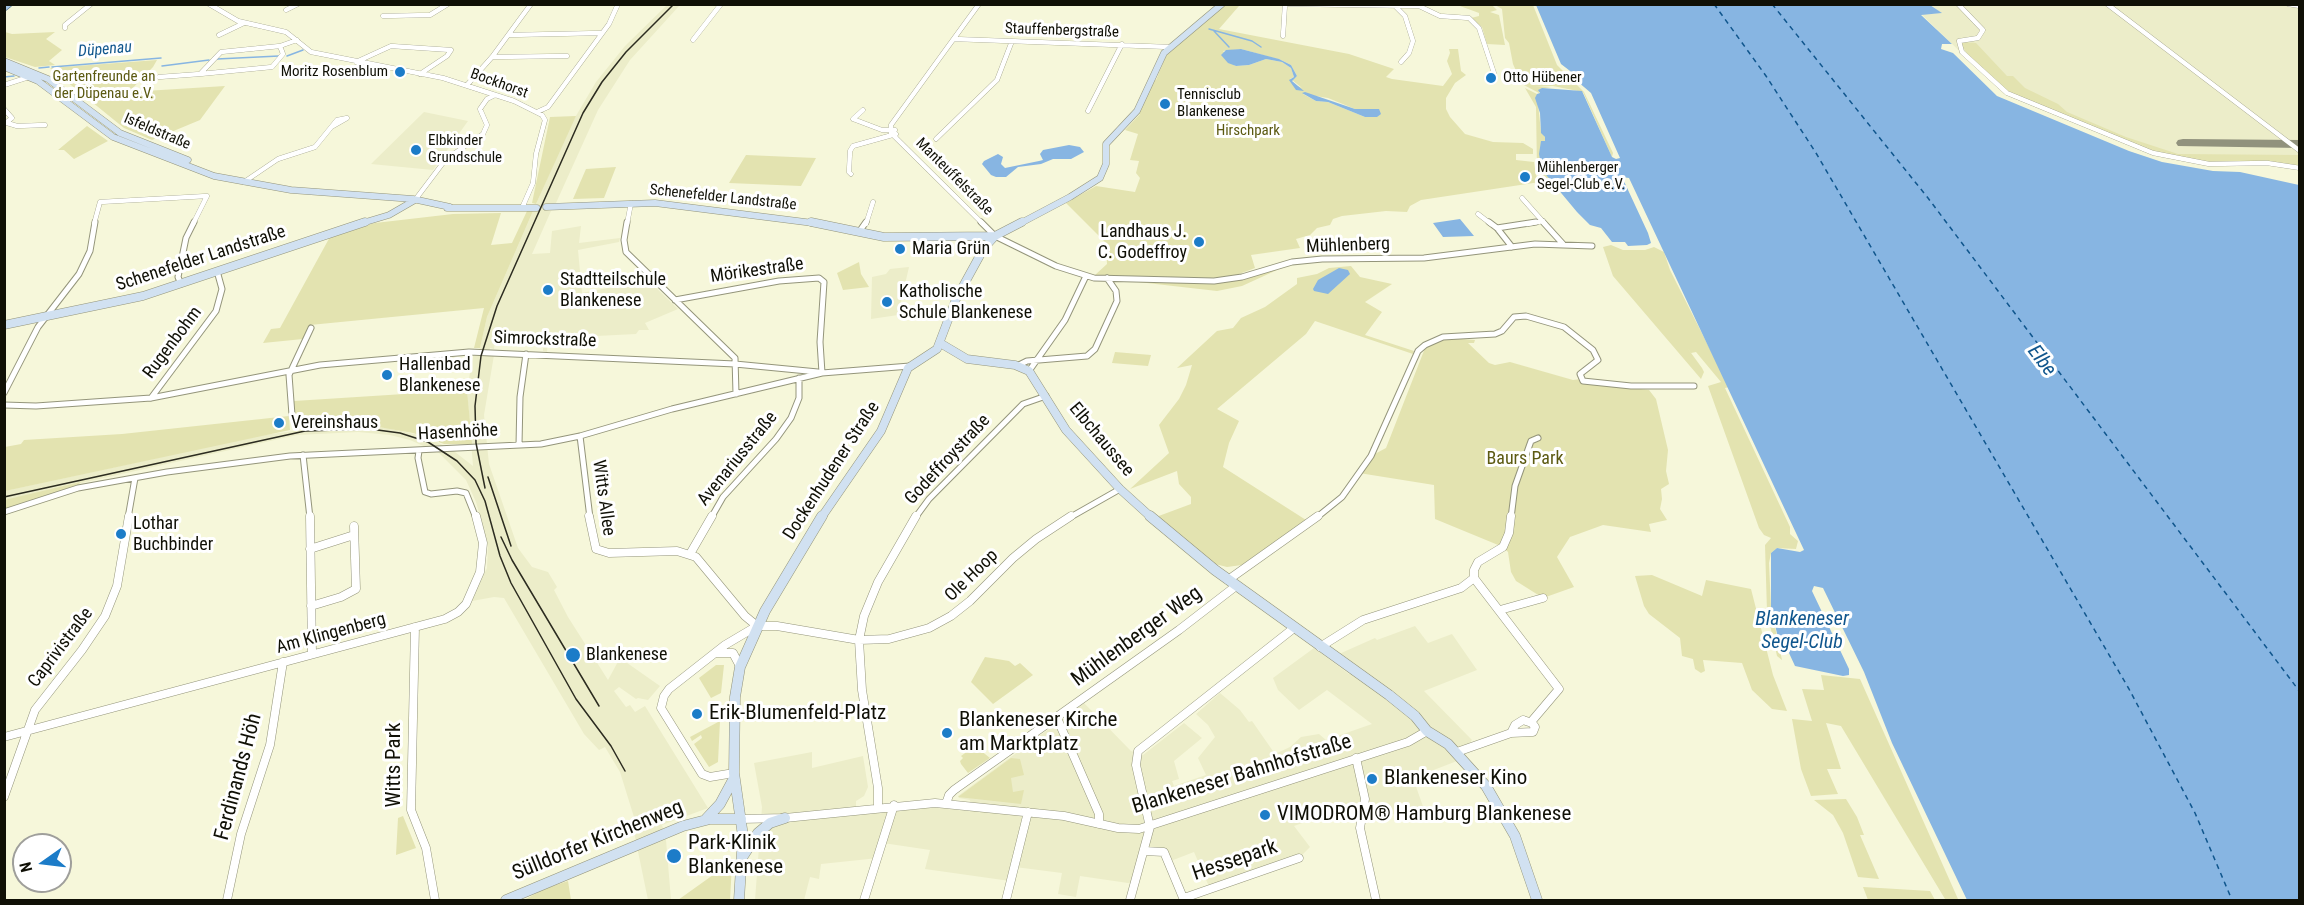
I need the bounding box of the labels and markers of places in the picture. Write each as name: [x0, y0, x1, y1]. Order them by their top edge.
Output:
place label: Moritz Rosenblum: [281, 63, 388, 81]
marker: Moritz Rosenblum: [393, 65, 407, 79]
place label: Otto Hübener: [1503, 69, 1582, 87]
marker: Otto Hübener: [1484, 71, 1498, 85]
place label: Tennisclub Blankenese: [1177, 86, 1245, 121]
marker: Tennisclub Blankenese: [1158, 97, 1172, 111]
place label: Elbkinder Grundschule: [428, 132, 502, 167]
marker: Elbkinder Grundschule: [409, 143, 423, 157]
place label: Mühlenberger Segel-Club e.V.: [1537, 159, 1625, 194]
marker: Mühlenberger Segel-Club e.V.: [1518, 170, 1532, 184]
place label: Landhaus J. C. Godeffroy: [1098, 221, 1187, 264]
marker: Landhaus J. C. Godeffroy: [1192, 235, 1206, 249]
place label: Maria Grün: [912, 238, 990, 260]
marker: Maria Grün: [893, 242, 907, 256]
place label: Stadtteilschule Blankenese: [560, 269, 666, 312]
place label: Katholische Schule Blankenese: [899, 281, 1032, 324]
marker: Stadtteilschule Blankenese: [541, 283, 555, 297]
marker: Katholische Schule Blankenese: [880, 295, 894, 309]
place label: Hallenbad Blankenese: [399, 354, 480, 397]
marker: Hallenbad Blankenese: [380, 368, 394, 382]
place label: Vereinshaus: [291, 412, 378, 434]
marker: Vereinshaus: [272, 416, 286, 430]
place label: Lothar Buchbinder: [133, 513, 213, 556]
marker: Lothar Buchbinder: [114, 527, 128, 541]
place label: Blankenese: [586, 644, 667, 666]
marker: Blankenese: [564, 646, 582, 664]
place label: Erik-Blumenfeld-Platz: [709, 701, 886, 727]
marker: Erik-Blumenfeld-Platz: [690, 707, 704, 721]
place label: Blankeneser Kirche am Marktplatz: [959, 708, 1117, 758]
marker: Blankeneser Kirche am Marktplatz: [940, 726, 954, 740]
place label: Blankeneser Kino: [1384, 766, 1527, 792]
marker: Blankeneser Kino: [1365, 772, 1379, 786]
place label: VIMODROM® Hamburg Blankenese: [1277, 802, 1571, 828]
marker: VIMODROM® Hamburg Blankenese: [1258, 808, 1272, 822]
place label: Park-Klinik Blankenese: [688, 831, 783, 881]
marker: Park-Klinik Blankenese: [665, 847, 683, 865]

